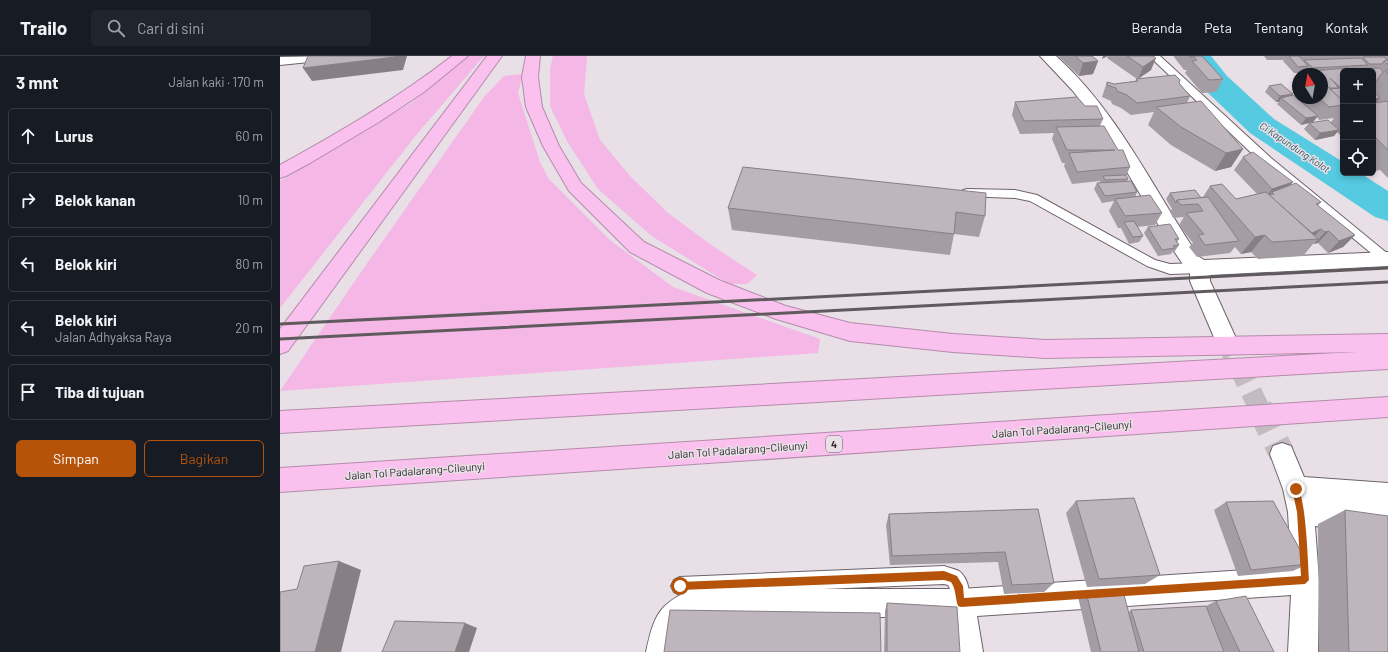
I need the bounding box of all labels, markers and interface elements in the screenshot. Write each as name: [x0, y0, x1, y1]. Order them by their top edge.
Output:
search box: [91, 10, 371, 46]
text: Trailo: [20, 16, 67, 39]
icon: search: [105, 17, 127, 39]
text: Cari di sini: [137, 19, 204, 37]
text: Beranda: [1132, 19, 1182, 36]
text: Peta: [1204, 19, 1232, 36]
text: Tentang: [1254, 19, 1303, 36]
text: Kontak: [1325, 19, 1368, 36]
north arrow: [1292, 68, 1328, 104]
map controls: [1340, 68, 1376, 176]
button: +: [1340, 68, 1376, 104]
text: 3 mnt: [16, 72, 59, 92]
text: Jalan kaki · 170 m: [168, 74, 264, 90]
button: −: [1340, 104, 1376, 140]
water label: Ci Kapundung Kolot: [1258, 119, 1333, 175]
icon: ahead: [17, 125, 39, 147]
text: Lurus: [55, 127, 93, 145]
text: 60 m: [236, 128, 263, 144]
button: locate: [1340, 140, 1376, 176]
icon: right: [17, 189, 39, 211]
text: Belok kanan: [55, 191, 135, 209]
text: 10 m: [238, 192, 263, 208]
icon: left: [17, 253, 39, 275]
text: Belok kiri: [55, 255, 117, 273]
text: 80 m: [236, 256, 263, 272]
text: Belok kiri: [55, 311, 117, 329]
icon: left: [17, 317, 39, 339]
text: 20 m: [235, 320, 263, 336]
text: Jalan Adhyaksa Raya: [55, 329, 172, 345]
icon: arrive: [17, 381, 39, 403]
text: Tiba di tujuan: [55, 383, 144, 401]
street label: Jalan Tol Padalarang–Cileunyi: [992, 417, 1133, 440]
road number: 4: [826, 436, 842, 452]
street label: Jalan Tol Padalarang–Cileunyi: [668, 438, 809, 461]
button: Simpan: [16, 440, 136, 477]
button: Bagikan: [144, 440, 264, 477]
street label: Jalan Tol Padalarang–Cileunyi: [345, 459, 486, 482]
route end: [1287, 480, 1305, 498]
route start: [671, 577, 689, 595]

